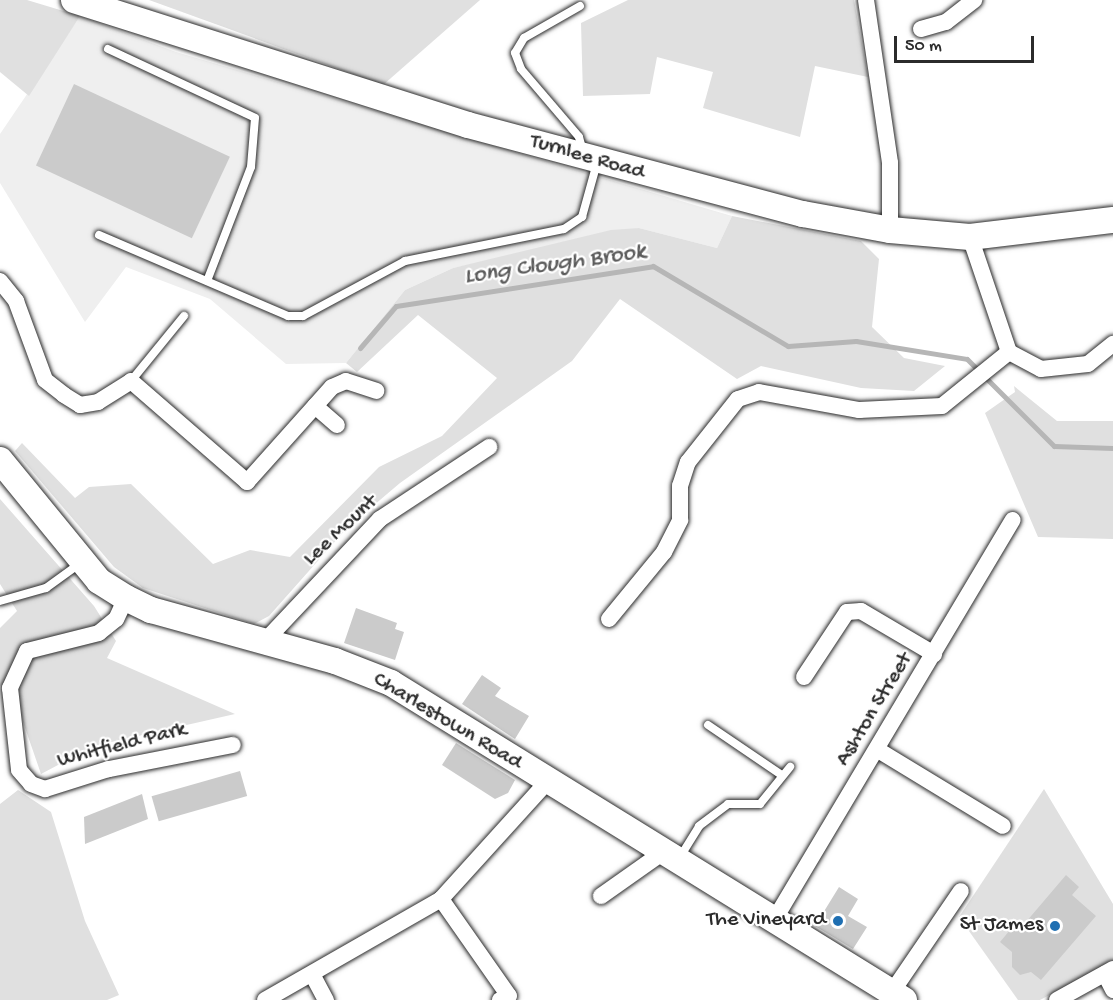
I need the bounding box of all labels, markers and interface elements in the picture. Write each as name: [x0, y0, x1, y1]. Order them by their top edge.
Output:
scale bar: [897, 24, 1036, 62]
text: 50 m: [905, 36, 942, 57]
street label: Turnlee Road: [527, 129, 647, 187]
water label: Long Clough Brook: [463, 238, 647, 292]
street label: Lee Mount: [298, 490, 384, 572]
street label: Ashton Street: [831, 649, 919, 771]
street label: Charlestown Road: [368, 667, 526, 777]
street label: Whitfield Park: [55, 717, 189, 775]
place label: The Vineyard: [707, 908, 826, 934]
place label: St James: [960, 913, 1043, 939]
marker: The Vineyard: [831, 914, 845, 928]
marker: St James: [1048, 919, 1062, 933]

